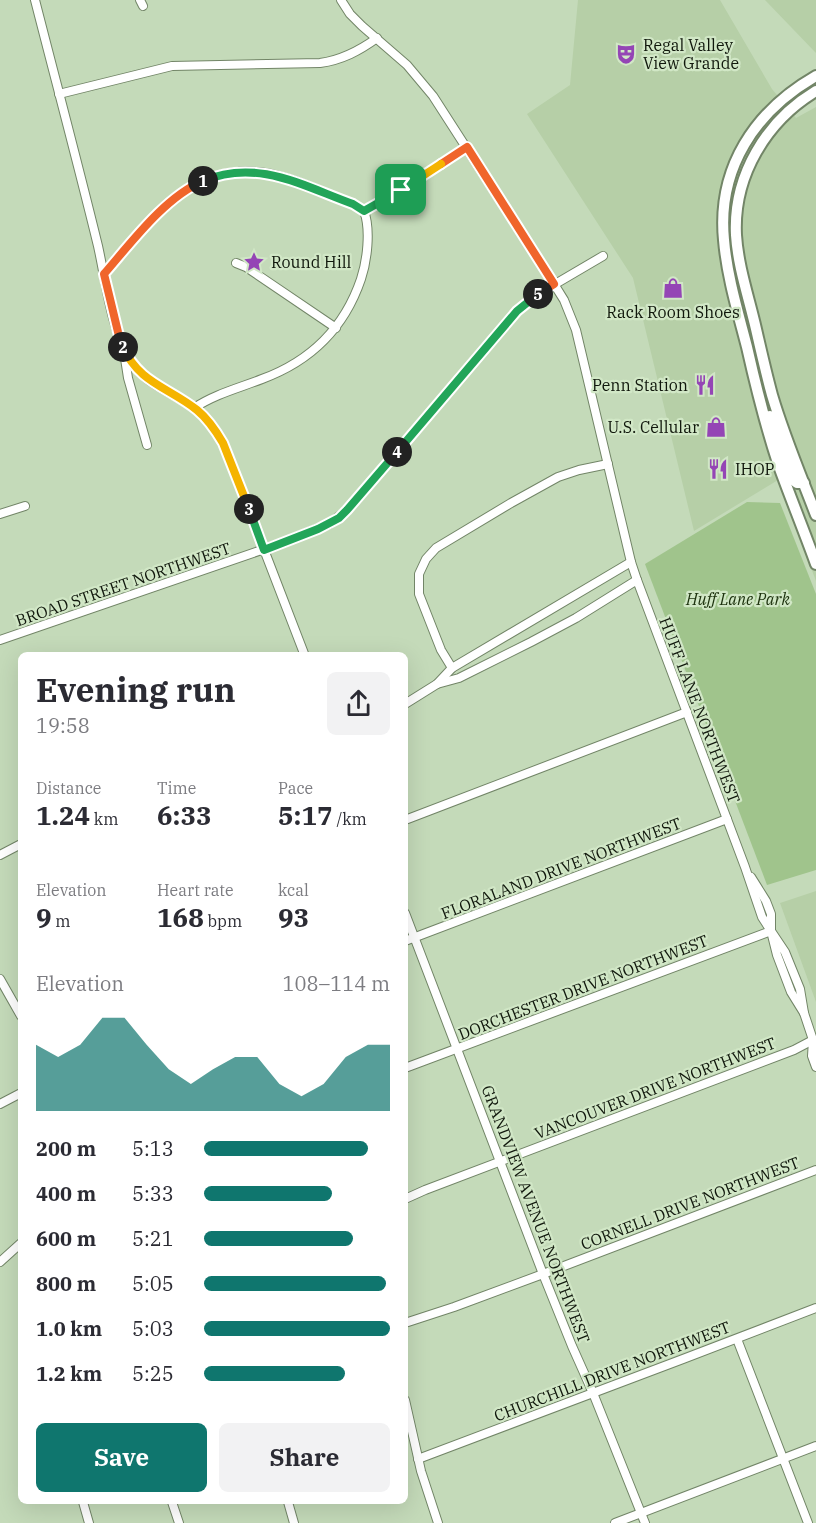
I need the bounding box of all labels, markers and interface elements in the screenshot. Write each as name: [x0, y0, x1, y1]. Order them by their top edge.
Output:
place label: Regal Valley View Grande: [643, 35, 739, 73]
theatre icon: Regal Valley View Grande: [614, 42, 638, 66]
pin: [375, 164, 426, 215]
pin: 1: [188, 166, 218, 196]
text: 1: [198, 171, 208, 191]
icon: arrive: [384, 173, 417, 206]
place icon: Round Hill: [242, 250, 266, 274]
place label: Round Hill: [271, 252, 352, 272]
shop icon: Rack Room Shoes: [661, 276, 685, 300]
pin: 5: [523, 279, 553, 309]
text: 5: [533, 284, 543, 304]
place label: Rack Room Shoes: [606, 302, 740, 322]
pin: 2: [108, 332, 138, 362]
text: 2: [118, 337, 128, 357]
restaurant icon: Penn Station: [693, 373, 717, 397]
place label: Penn Station: [592, 375, 688, 395]
shop icon: U.S. Cellular: [704, 415, 728, 439]
place label: U.S. Cellular: [607, 417, 699, 437]
pin: 4: [382, 437, 412, 467]
text: 4: [392, 442, 402, 462]
restaurant icon: IHOP: [706, 457, 730, 481]
place label: IHOP: [735, 459, 775, 479]
pin: 3: [234, 494, 264, 524]
text: 3: [244, 499, 254, 519]
street label: BROAD STREET NORTHWEST: [13, 538, 233, 630]
park label: Huff Lane Park: [685, 589, 790, 609]
street label: HUFF LANE NORTHWEST: [655, 614, 745, 806]
text: Evening run: [36, 668, 236, 711]
button: share: [327, 672, 390, 735]
text: 19:58: [36, 712, 90, 739]
text: Distance: [36, 778, 101, 798]
text: Time: [157, 778, 196, 798]
text: Pace: [278, 778, 313, 798]
text: 1.24: [36, 798, 90, 832]
text: 6:33: [157, 798, 212, 832]
text: 5:17: [278, 798, 333, 832]
text: km: [90, 809, 118, 829]
text: /km: [333, 809, 367, 829]
street label: FLORALAND DRIVE NORTHWEST: [438, 813, 684, 923]
text: Elevation: [36, 880, 106, 900]
text: Heart rate: [157, 880, 234, 900]
text: kcal: [278, 880, 309, 900]
text: 9: [36, 900, 52, 934]
text: 168: [157, 900, 204, 934]
text: 93: [278, 900, 309, 934]
text: m: [52, 911, 71, 931]
text: bpm: [204, 911, 242, 931]
street label: DORCHESTER DRIVE NORTHWEST: [455, 930, 711, 1044]
text: Elevation: [36, 970, 124, 997]
text: 108–114 m: [283, 970, 390, 997]
street label: VANCOUVER DRIVE NORTHWEST: [532, 1033, 778, 1143]
street label: GRANDVIEW AVENUE NORTHWEST: [478, 1082, 594, 1346]
text: 200 m: [36, 1135, 96, 1162]
text: 5:13: [132, 1135, 174, 1162]
street label: CORNELL DRIVE NORTHWEST: [578, 1152, 802, 1254]
text: 400 m: [36, 1180, 96, 1207]
text: 5:33: [132, 1180, 174, 1207]
text: 600 m: [36, 1225, 96, 1252]
text: 5:21: [132, 1225, 174, 1252]
text: 800 m: [36, 1270, 96, 1297]
text: 5:05: [132, 1270, 174, 1297]
text: 1.0 km: [36, 1315, 102, 1342]
text: 5:03: [132, 1315, 174, 1342]
street label: CHURCHILL DRIVE NORTHWEST: [491, 1317, 733, 1425]
text: 1.2 km: [36, 1360, 102, 1387]
text: 5:25: [132, 1360, 174, 1387]
button: Save: [36, 1423, 207, 1492]
button: Share: [219, 1423, 390, 1492]

